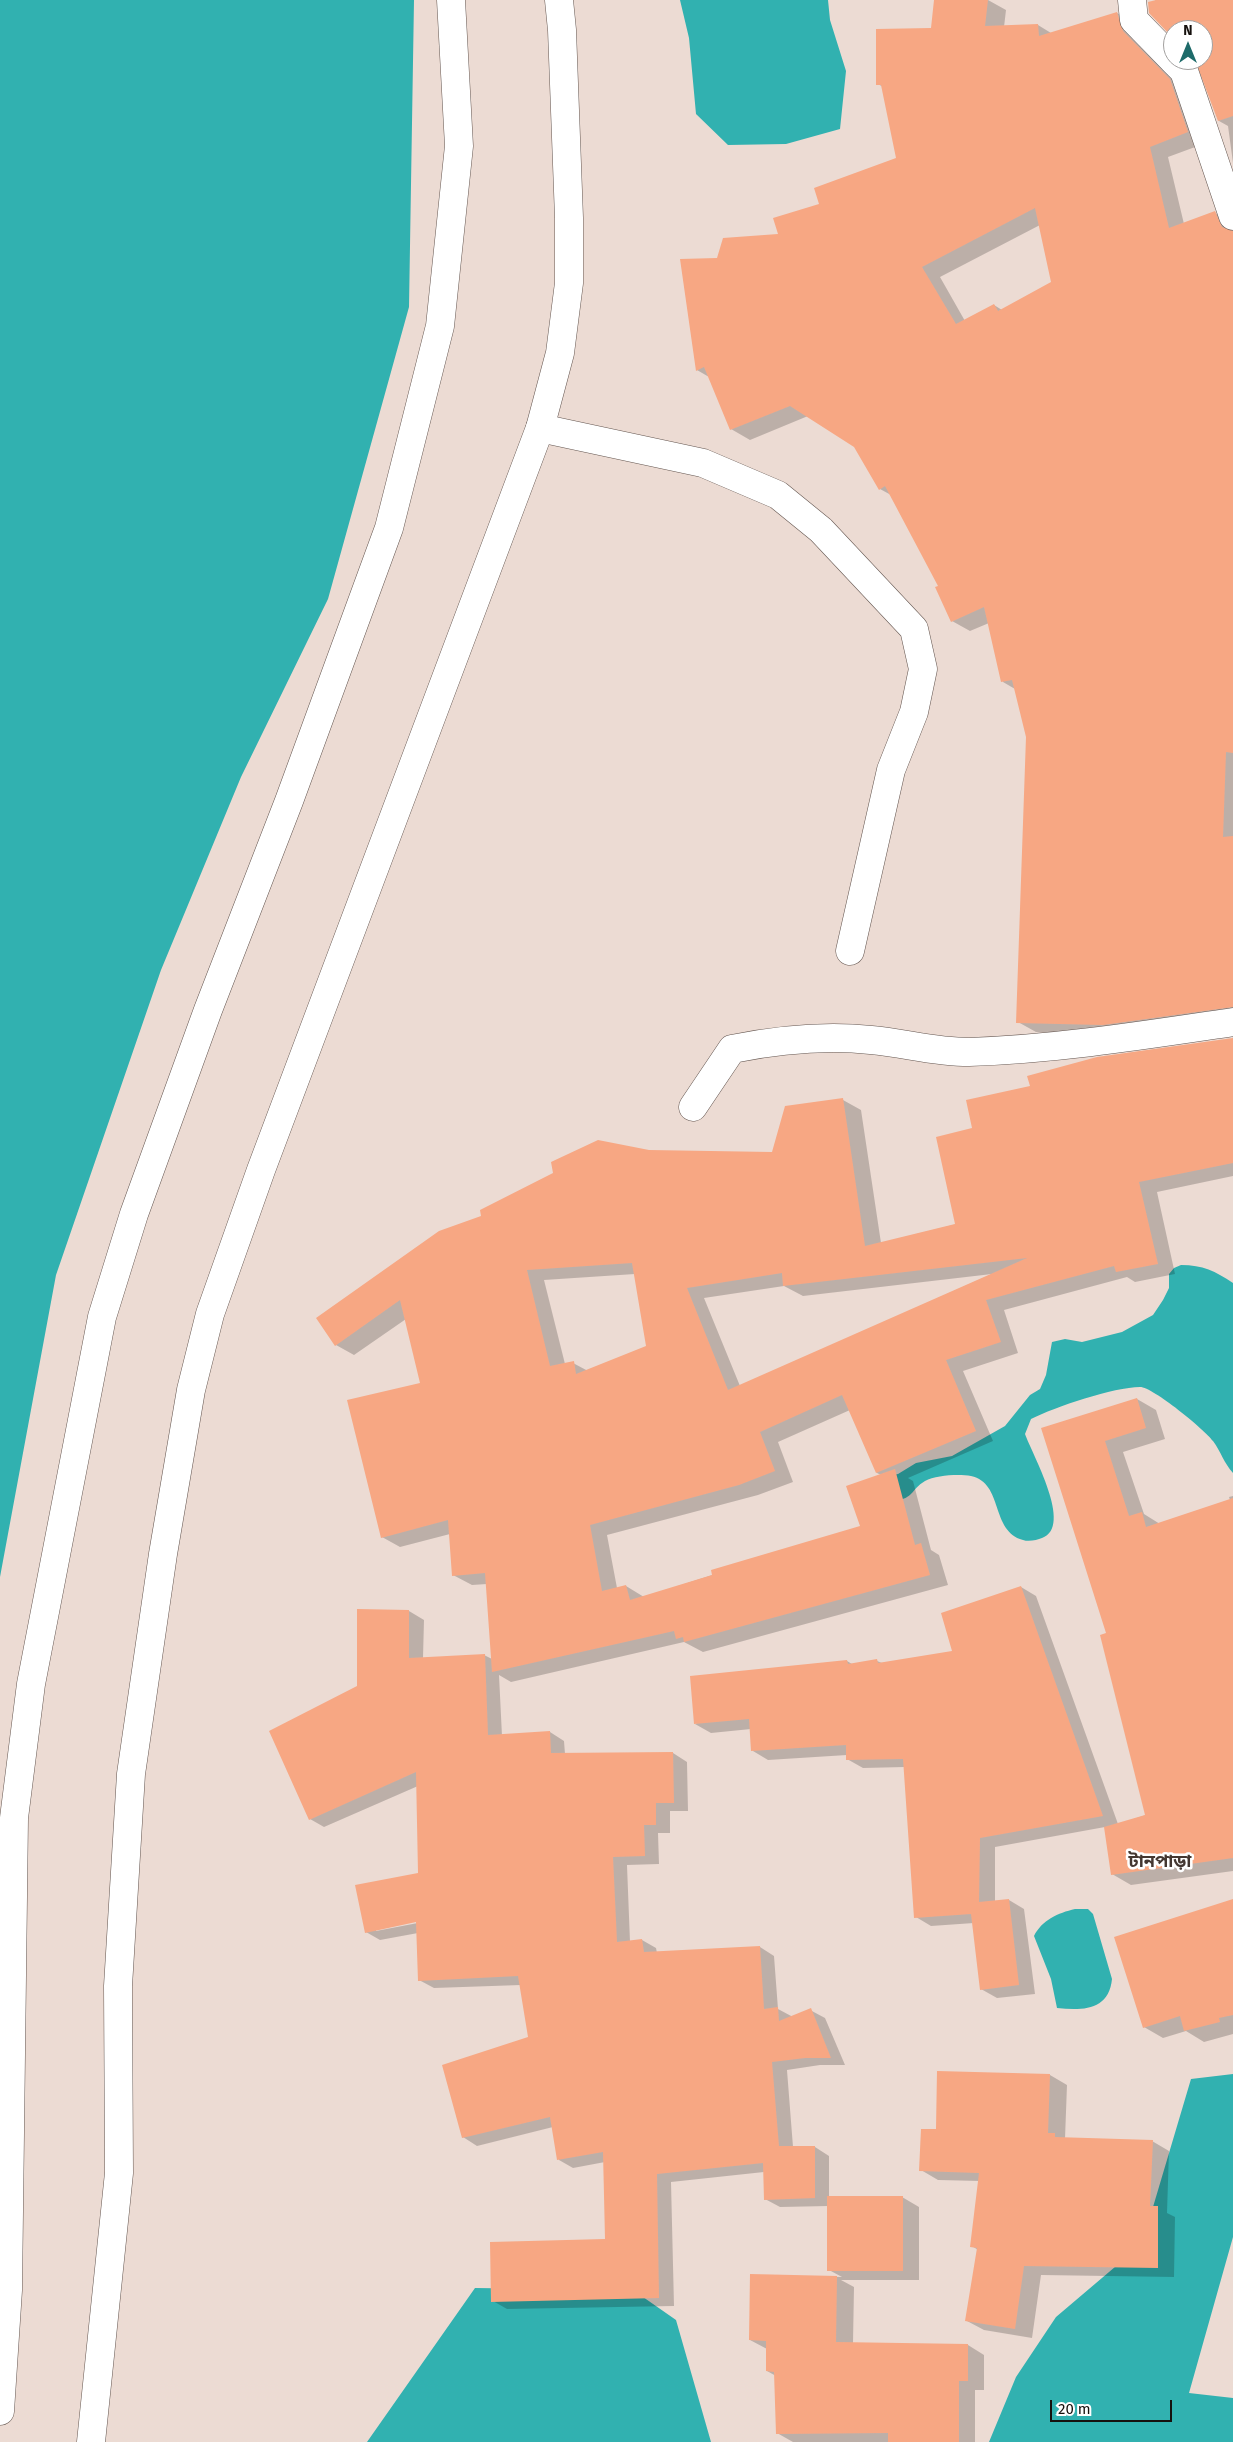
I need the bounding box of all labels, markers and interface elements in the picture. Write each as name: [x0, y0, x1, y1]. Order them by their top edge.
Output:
north arrow: [1163, 20, 1213, 70]
text: N: [1183, 22, 1193, 39]
district label: টানপাড়া: [1129, 1851, 1191, 1873]
scale bar: [1053, 2390, 1176, 2422]
text: 20 m: [1058, 2400, 1091, 2418]

